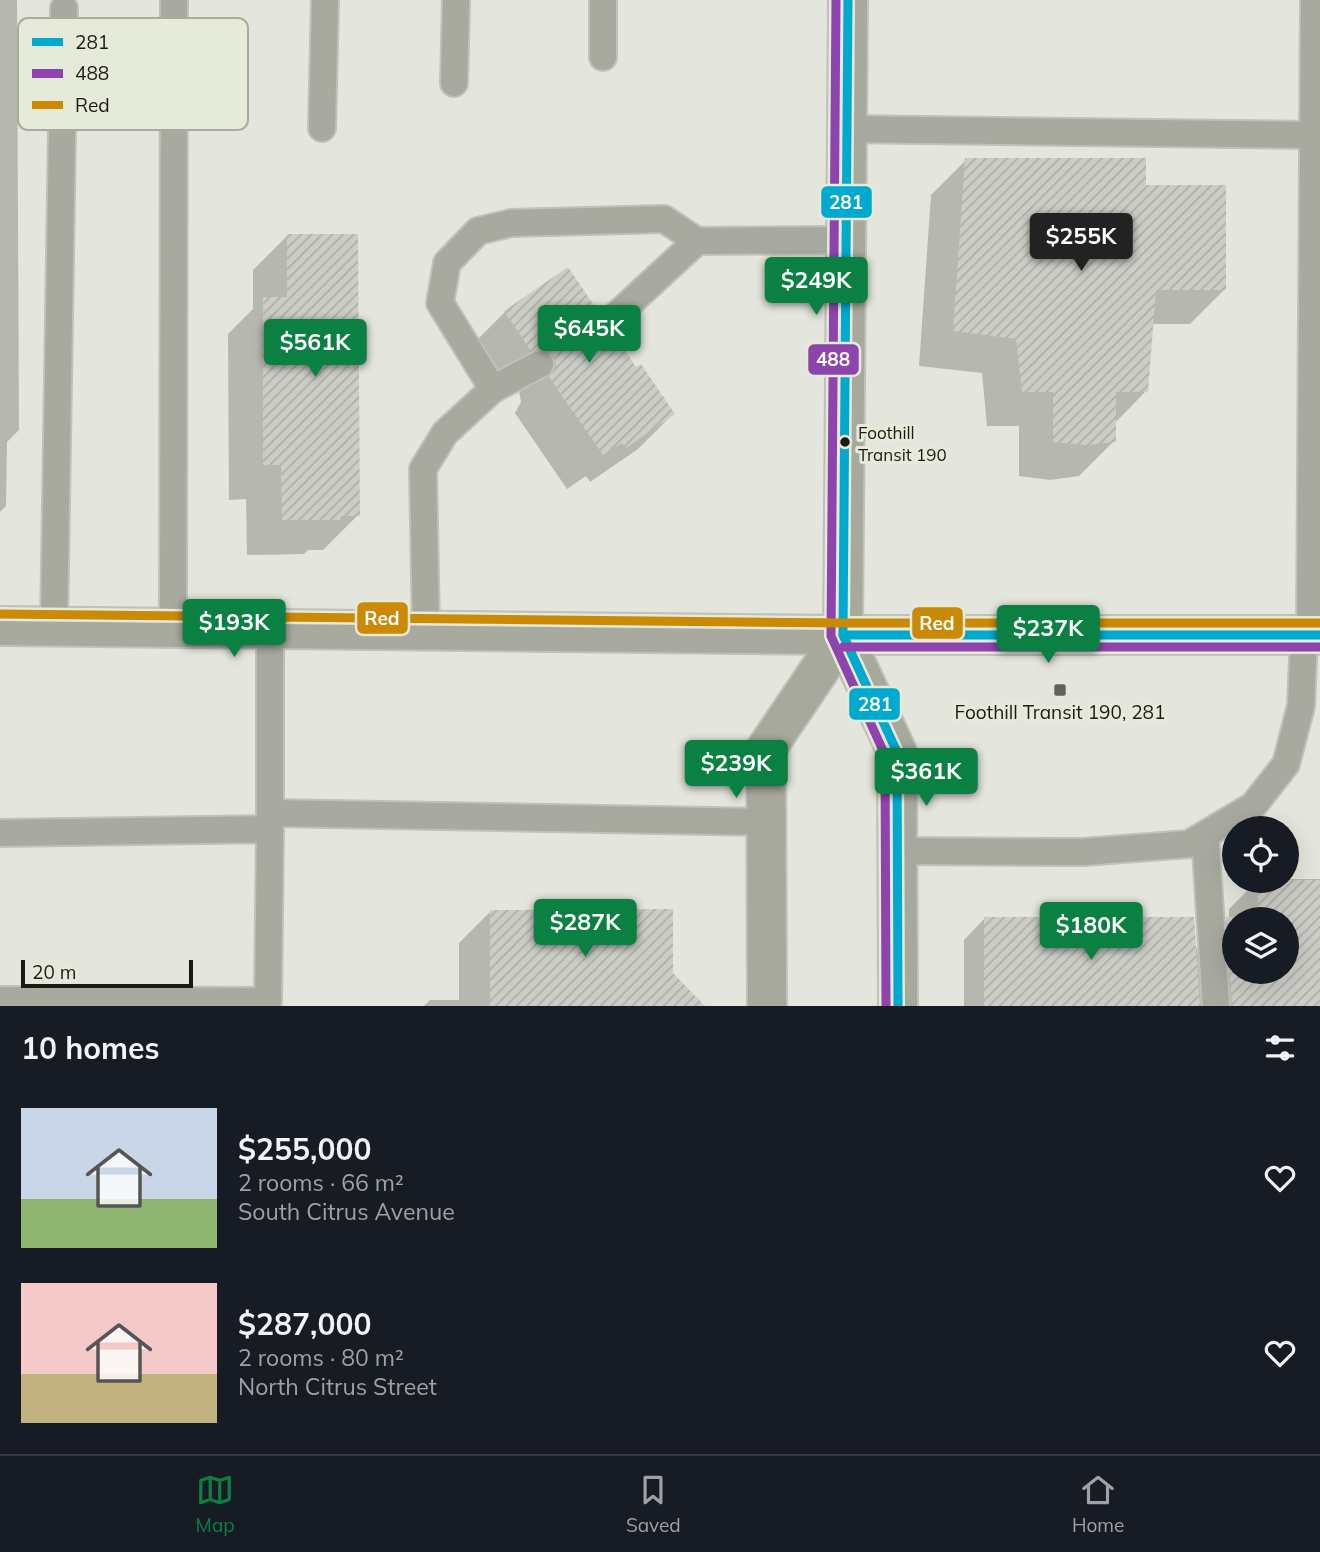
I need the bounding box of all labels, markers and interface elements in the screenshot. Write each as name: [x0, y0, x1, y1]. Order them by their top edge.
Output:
legend: [18, 18, 248, 130]
text: 281: [75, 30, 109, 54]
text: 488: [75, 61, 109, 85]
text: Red: [75, 93, 110, 117]
line badge: 281: [820, 185, 873, 219]
text: 281: [829, 190, 863, 214]
pin: $255K: [1032, 214, 1130, 273]
text: $255K: [1046, 221, 1116, 250]
pin: $249K: [767, 258, 865, 317]
text: $249K: [781, 265, 851, 294]
pin: $645K: [540, 306, 638, 365]
text: $645K: [554, 313, 624, 342]
pin: $561K: [266, 320, 364, 379]
text: $561K: [280, 327, 350, 356]
line badge: 488: [807, 343, 860, 376]
text: 488: [816, 347, 850, 371]
place label: Foothill Transit 190: [858, 422, 947, 465]
marker: Foothill Transit 190: [838, 435, 852, 449]
pin: $193K: [185, 600, 283, 659]
line badge: Red: [356, 601, 409, 635]
text: Red: [364, 606, 400, 630]
line badge: Red: [911, 606, 964, 640]
pin: $237K: [999, 606, 1097, 665]
text: $193K: [199, 607, 269, 636]
text: Red: [919, 611, 955, 635]
text: $237K: [1013, 613, 1083, 642]
marker: Foothill Transit 190, 281: [1052, 682, 1068, 698]
line badge: 281: [848, 687, 901, 721]
text: 281: [858, 692, 892, 716]
place label: Foothill Transit 190, 281: [955, 700, 1165, 724]
pin: $239K: [687, 740, 785, 800]
text: $239K: [701, 748, 771, 777]
pin: $361K: [877, 748, 975, 808]
text: $361K: [891, 756, 961, 785]
map controls: [1222, 816, 1299, 984]
button: locate: [1222, 816, 1299, 893]
pin: $287K: [536, 900, 634, 959]
pin: $180K: [1042, 902, 1140, 962]
text: $287K: [550, 907, 620, 936]
button: layers: [1222, 907, 1299, 984]
text: $180K: [1056, 910, 1126, 939]
scale bar: [21, 957, 192, 989]
text: 20 m: [32, 960, 76, 984]
text: 10 homes: [21, 1029, 160, 1067]
icon: filters: [1261, 1029, 1299, 1067]
text: $255,000: [238, 1130, 371, 1168]
icon: home: [77, 1136, 161, 1220]
icon: heart: [1261, 1159, 1299, 1197]
text: 2 rooms · 66 m²: [238, 1168, 404, 1197]
text: South Citrus Avenue: [238, 1197, 455, 1226]
text: $287,000: [238, 1305, 371, 1343]
icon: home: [77, 1311, 161, 1395]
icon: heart: [1261, 1334, 1299, 1372]
text: 2 rooms · 80 m²: [238, 1343, 404, 1372]
text: North Citrus Street: [238, 1372, 437, 1401]
tab: Map: [196, 1471, 235, 1537]
tab: Saved: [626, 1471, 681, 1537]
tab: Home: [1072, 1471, 1124, 1537]

